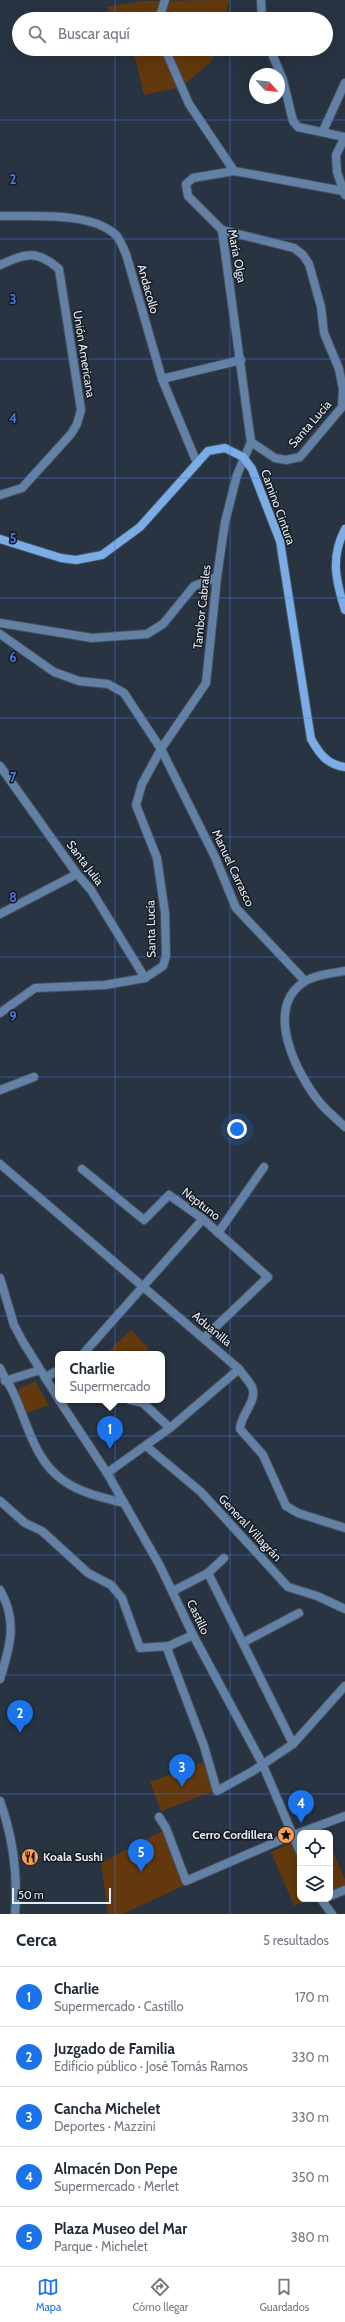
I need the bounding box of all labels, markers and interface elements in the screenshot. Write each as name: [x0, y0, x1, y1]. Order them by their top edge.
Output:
search box: [12, 12, 333, 56]
icon: search: [26, 23, 48, 45]
text: Buscar aquí: [58, 25, 130, 43]
north arrow: [249, 68, 285, 104]
text: 2: [10, 171, 17, 187]
street label: María Olga: [225, 228, 250, 284]
street label: Andacollo: [134, 262, 163, 316]
text: 3: [9, 291, 17, 307]
street label: Unión Americana: [70, 309, 99, 399]
street label: Santa Lucía: [285, 397, 334, 450]
text: 4: [9, 410, 17, 426]
street label: Camino Cintura: [258, 467, 299, 547]
text: 5: [10, 530, 17, 546]
street label: Tambor Cabrales: [190, 564, 213, 650]
text: 6: [9, 649, 17, 665]
text: 7: [10, 769, 17, 785]
street label: Manuel Carrasco: [209, 827, 258, 909]
street label: Santa Julia: [64, 837, 107, 888]
text: 8: [9, 889, 17, 905]
street label: Santa Lucía: [142, 900, 159, 958]
text: 9: [9, 1008, 17, 1024]
your location: [227, 1119, 247, 1139]
street label: Neptuno: [179, 1184, 224, 1224]
street label: Aduanilla: [190, 1308, 235, 1350]
popup: [55, 1351, 165, 1403]
text: Charlie: [70, 1360, 115, 1378]
text: Supermercado: [70, 1378, 150, 1394]
pin: 1: [97, 1416, 123, 1449]
street label: General Villagrán: [216, 1491, 285, 1564]
street label: Castillo: [184, 1597, 213, 1637]
pin: 2: [7, 1700, 33, 1733]
pin: 3: [169, 1754, 195, 1787]
pin: 4: [288, 1790, 314, 1823]
place icon: Cerro Cordillera: [276, 1825, 296, 1845]
place label: Cerro Cordillera: [192, 1827, 273, 1842]
map controls: [297, 1830, 333, 1902]
button: locate: [297, 1830, 333, 1866]
pin: 5: [128, 1839, 154, 1872]
restaurant icon: Koala Sushi: [20, 1847, 40, 1867]
place label: Koala Sushi: [43, 1849, 103, 1864]
button: layers: [297, 1866, 333, 1902]
scale bar: [12, 1886, 111, 1905]
text: 50 m: [18, 1888, 44, 1902]
text: Cerca: [16, 1930, 57, 1950]
text: 5 resultados: [263, 1932, 329, 1948]
text: Charlie: [54, 1980, 99, 1998]
text: 1: [27, 1989, 31, 2005]
text: 170 m: [295, 1989, 329, 2005]
text: Supermercado · Castillo: [54, 1998, 184, 2014]
text: Juzgado de Familia: [54, 2040, 175, 2058]
text: 2: [26, 2049, 32, 2065]
text: 330 m: [292, 2049, 329, 2065]
text: Edificio público · José Tomás Ramos: [54, 2058, 248, 2074]
text: Cancha Michelet: [54, 2100, 160, 2118]
text: 3: [25, 2109, 33, 2125]
text: 330 m: [292, 2109, 329, 2125]
text: Deportes · Mazzini: [54, 2118, 156, 2134]
text: Almacén Don Pepe: [54, 2160, 178, 2178]
text: 4: [25, 2169, 33, 2185]
text: 350 m: [292, 2169, 329, 2185]
text: Supermercado · Merlet: [54, 2178, 179, 2194]
text: Plaza Museo del Mar: [54, 2220, 187, 2238]
text: 5: [26, 2229, 32, 2245]
text: 380 m: [291, 2229, 329, 2245]
text: Parque · Michelet: [54, 2238, 148, 2254]
tab: Mapa: [36, 2276, 61, 2314]
tab: Cómo llegar: [132, 2276, 188, 2314]
tab: Guardados: [260, 2276, 309, 2314]

